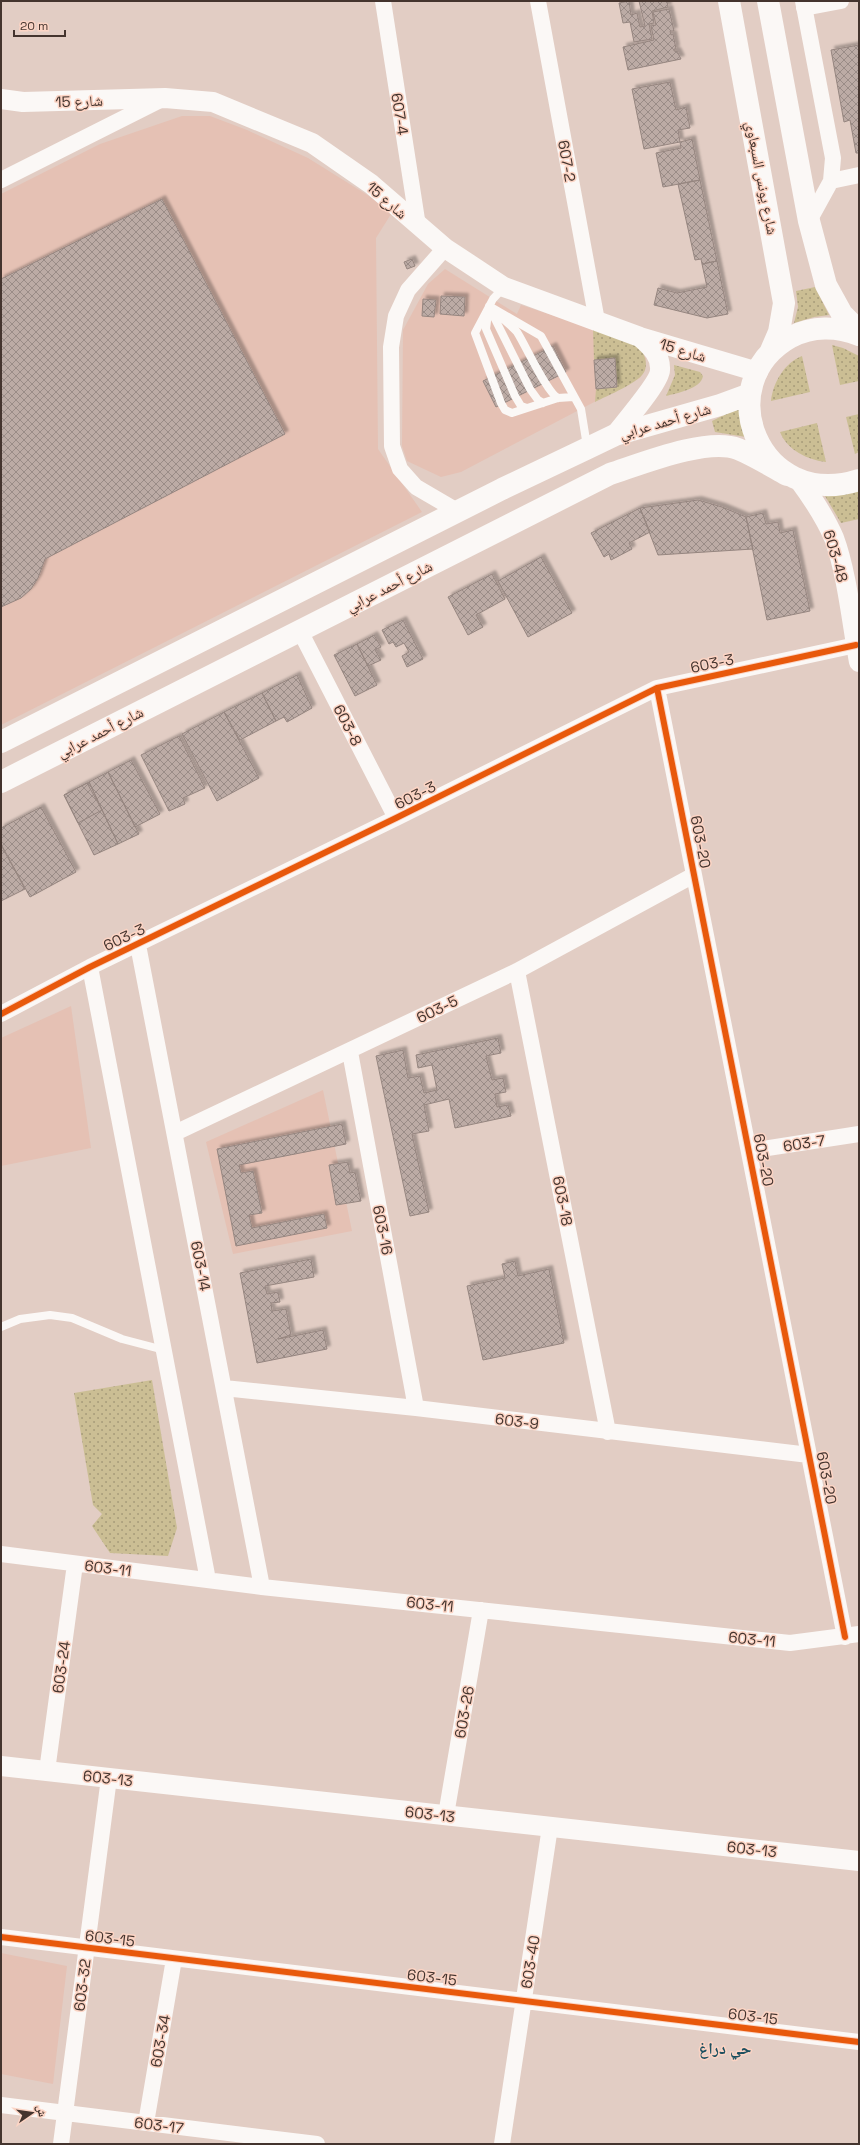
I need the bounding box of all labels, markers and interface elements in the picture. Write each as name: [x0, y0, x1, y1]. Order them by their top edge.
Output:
scale bar: [14, 12, 65, 38]
text: 20 m: [20, 18, 48, 34]
street label: شارع 15: [55, 91, 103, 112]
street label: 607-4: [387, 92, 413, 136]
street label: شارع يونس السبعاوي: [739, 120, 782, 237]
street label: 607-2: [554, 139, 580, 183]
street label: شارع 15: [362, 177, 411, 224]
street label: شارع 15: [657, 334, 709, 367]
street label: شارع أحمد عرابي: [617, 399, 714, 446]
street label: 603-48: [820, 528, 852, 584]
street label: شارع أحمد عرابي: [343, 556, 437, 618]
street label: 603-3: [689, 649, 735, 677]
street label: 603-8: [330, 701, 366, 749]
street label: شارع أحمد عرابي: [54, 702, 148, 764]
street label: 603-3: [391, 777, 439, 813]
street label: 603-20: [687, 814, 715, 870]
street label: 603-3: [100, 919, 148, 955]
street label: 603-5: [413, 991, 461, 1027]
street label: 603-7: [782, 1130, 826, 1156]
street label: 603-20: [750, 1132, 778, 1188]
street label: 603-18: [549, 1175, 577, 1227]
street label: 603-16: [369, 1204, 397, 1256]
street label: 603-14: [187, 1239, 215, 1293]
street label: 603-9: [494, 1409, 540, 1433]
street label: 603-20: [813, 1450, 841, 1506]
street label: 603-11: [83, 1556, 133, 1580]
street label: 603-11: [406, 1592, 454, 1616]
street label: 603-11: [728, 1627, 776, 1651]
street label: 603-24: [48, 1640, 74, 1694]
street label: 603-26: [450, 1684, 478, 1740]
street label: 603-13: [82, 1766, 134, 1790]
street label: 603-13: [404, 1802, 456, 1826]
street label: 603-13: [726, 1837, 778, 1861]
street label: 603-15: [84, 1926, 136, 1950]
street label: 603-40: [516, 1934, 544, 1990]
street label: 603-32: [69, 1958, 95, 2012]
street label: 603-15: [406, 1965, 458, 1989]
street label: 603-15: [727, 2004, 779, 2028]
street label: 603-34: [146, 2013, 174, 2069]
district label: حي دراغ: [699, 2038, 751, 2060]
north arrow: [12, 2093, 52, 2133]
text: ش: [33, 2103, 50, 2119]
street label: 603-17: [133, 2113, 185, 2137]

